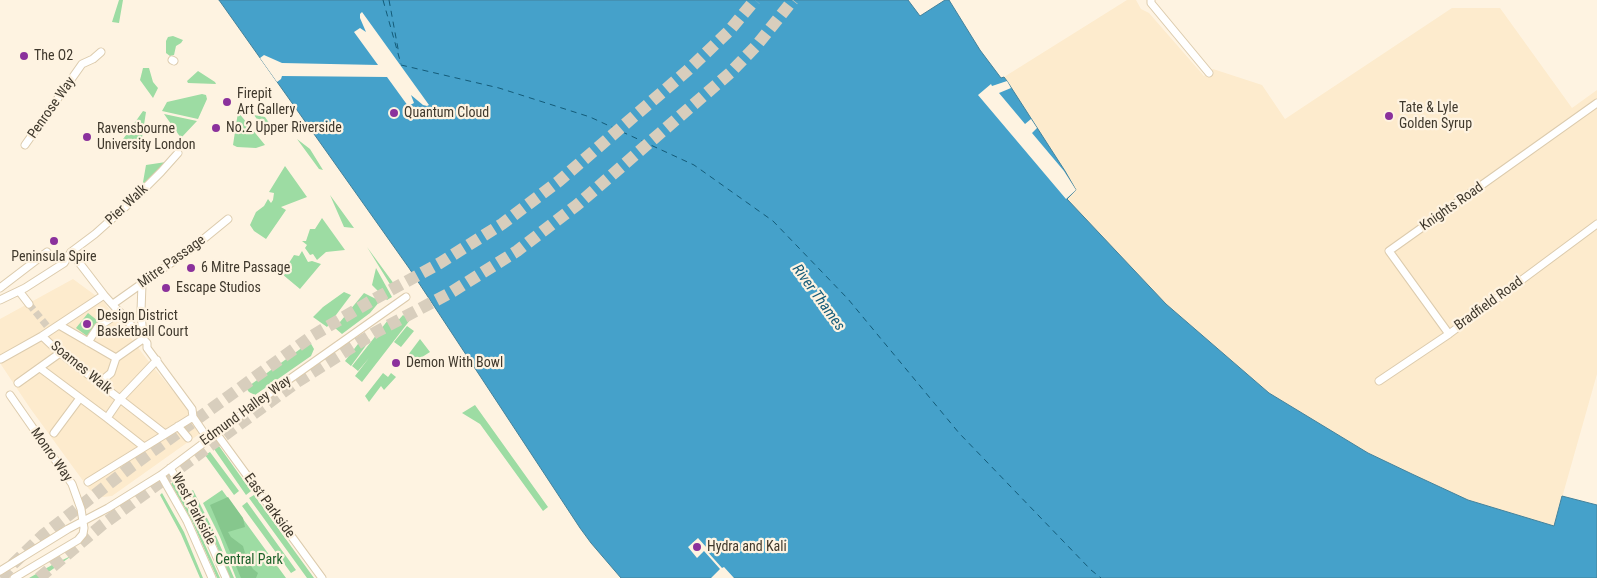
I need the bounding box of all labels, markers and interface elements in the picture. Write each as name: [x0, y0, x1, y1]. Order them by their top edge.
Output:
place label: The O2: [34, 48, 73, 64]
marker: The O2: [18, 50, 30, 62]
street label: Penrose Way: [25, 74, 79, 142]
place label: Firepit Art Gallery: [237, 86, 295, 118]
marker: Firepit Art Gallery: [221, 96, 233, 108]
place label: Tate & Lyle Golden Syrup: [1399, 100, 1472, 132]
place label: Quantum Cloud: [404, 105, 489, 121]
marker: Quantum Cloud: [388, 107, 400, 119]
marker: Tate & Lyle Golden Syrup: [1383, 110, 1395, 122]
place label: No.2 Upper Riverside: [226, 120, 342, 136]
place label: Ravensbourne University London: [97, 121, 196, 154]
marker: No.2 Upper Riverside: [210, 122, 222, 134]
marker: Ravensbourne University London: [81, 131, 93, 143]
street label: Knights Road: [1417, 179, 1487, 235]
street label: Pier Walk: [102, 181, 152, 229]
street label: Mitre Passage: [135, 232, 209, 292]
marker: Peninsula Spire: [48, 235, 60, 247]
place label: Peninsula Spire: [11, 249, 97, 265]
place label: 6 Mitre Passage: [201, 260, 290, 276]
water label: River Thames: [788, 261, 848, 335]
marker: 6 Mitre Passage: [185, 262, 197, 274]
street label: Bradfield Road: [1452, 274, 1526, 334]
place label: Escape Studios: [176, 280, 261, 296]
marker: Escape Studios: [160, 282, 172, 294]
place label: Design District Basketball Court: [97, 308, 188, 341]
marker: Design District Basketball Court: [81, 318, 93, 330]
street label: Soames Walk: [47, 338, 115, 398]
place label: Demon With Bowl: [406, 355, 503, 371]
marker: Demon With Bowl: [390, 357, 402, 369]
street label: Edmund Halley Way: [197, 372, 295, 450]
street label: Monro Way: [26, 425, 76, 485]
street label: West Parkside: [167, 470, 219, 548]
street label: East Parkside: [240, 471, 298, 541]
place label: Hydra and Kali: [707, 539, 787, 555]
marker: Hydra and Kali: [691, 541, 703, 553]
park label: Central Park: [215, 552, 283, 568]

